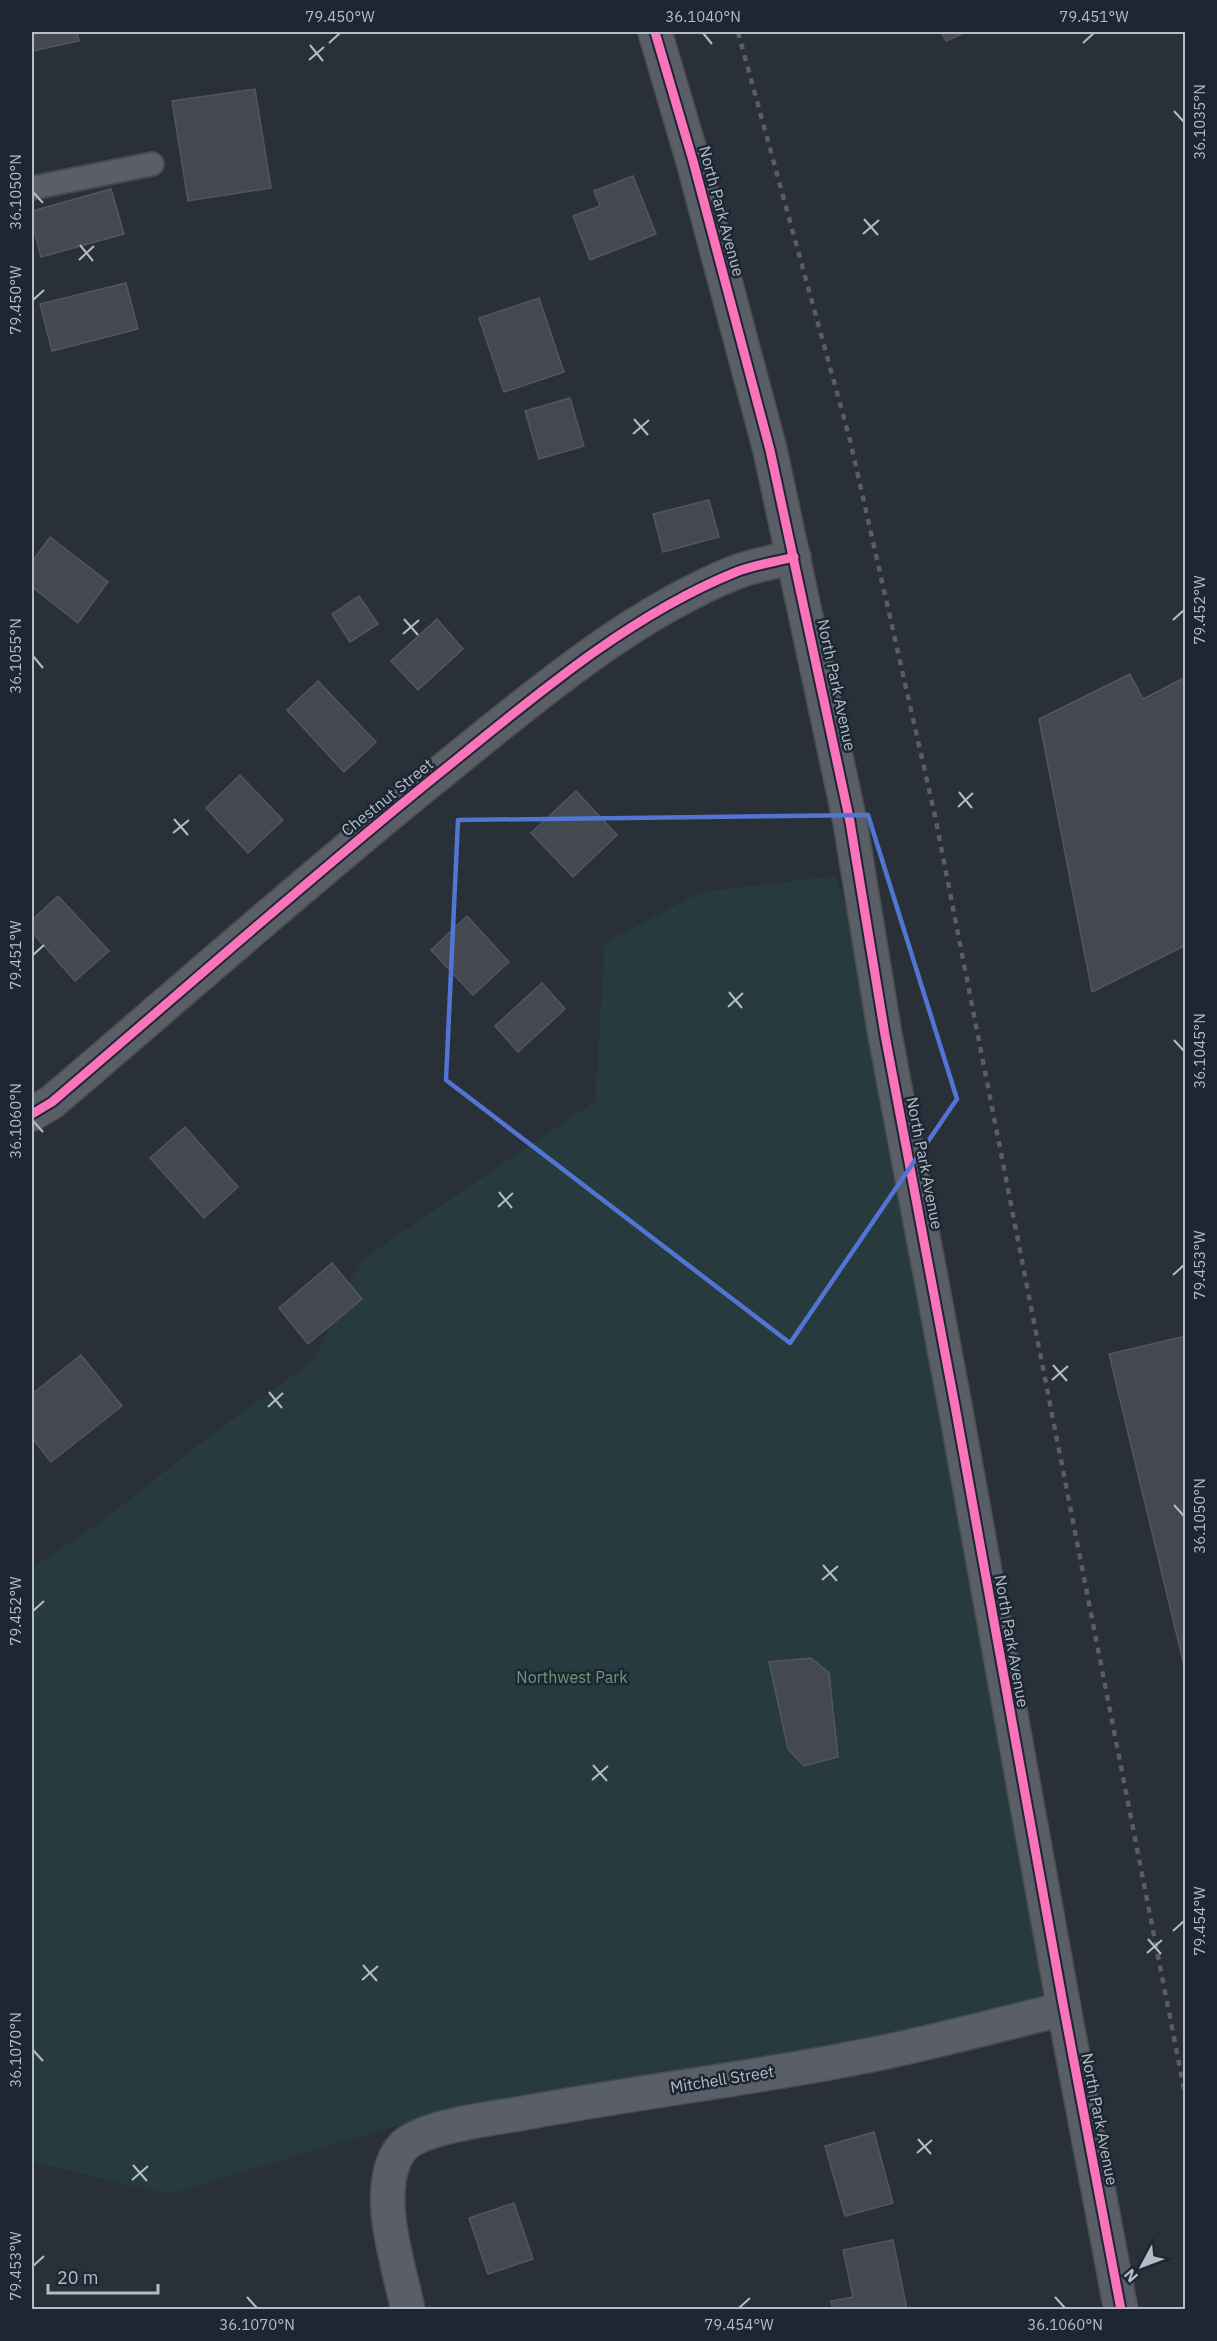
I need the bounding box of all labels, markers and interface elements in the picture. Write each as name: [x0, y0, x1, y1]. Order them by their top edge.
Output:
text: 79.450°W: [305, 7, 375, 26]
text: 36.1040°N: [665, 7, 741, 26]
text: 79.451°W: [1059, 7, 1129, 26]
text: 36.1035°N: [1190, 84, 1209, 160]
street label: North Park Avenue: [695, 144, 749, 279]
text: 36.1050°N: [6, 154, 25, 230]
text: 79.450°W: [6, 265, 25, 335]
text: 79.452°W: [1190, 575, 1209, 645]
street label: North Park Avenue: [813, 617, 861, 753]
text: 36.1055°N: [6, 618, 25, 694]
street label: Chestnut Street: [337, 754, 437, 840]
text: 79.451°W: [6, 920, 25, 990]
text: 36.1045°N: [1190, 1013, 1209, 1089]
text: 36.1060°N: [6, 1083, 25, 1159]
street label: North Park Avenue: [902, 1095, 948, 1231]
text: 79.453°W: [1190, 1230, 1209, 1300]
text: 36.1050°N: [1190, 1478, 1209, 1554]
street label: North Park Avenue: [990, 1573, 1034, 1709]
text: 79.452°W: [6, 1576, 25, 1646]
park label: Northwest Park: [516, 1667, 628, 1687]
text: 79.454°W: [1190, 1886, 1209, 1956]
text: 36.1070°N: [6, 2012, 25, 2088]
street label: North Park Avenue: [1077, 2051, 1123, 2187]
street label: Mitchell Street: [669, 2061, 775, 2097]
text: 79.453°W: [6, 2231, 25, 2301]
north arrow: [1112, 2236, 1172, 2296]
scale bar: [48, 2257, 158, 2295]
text: N: [1119, 2265, 1142, 2287]
text: 20 m: [57, 2266, 99, 2289]
text: 36.1070°N: [219, 2315, 295, 2334]
text: 79.454°W: [704, 2315, 774, 2334]
text: 36.1060°N: [1027, 2315, 1103, 2334]

